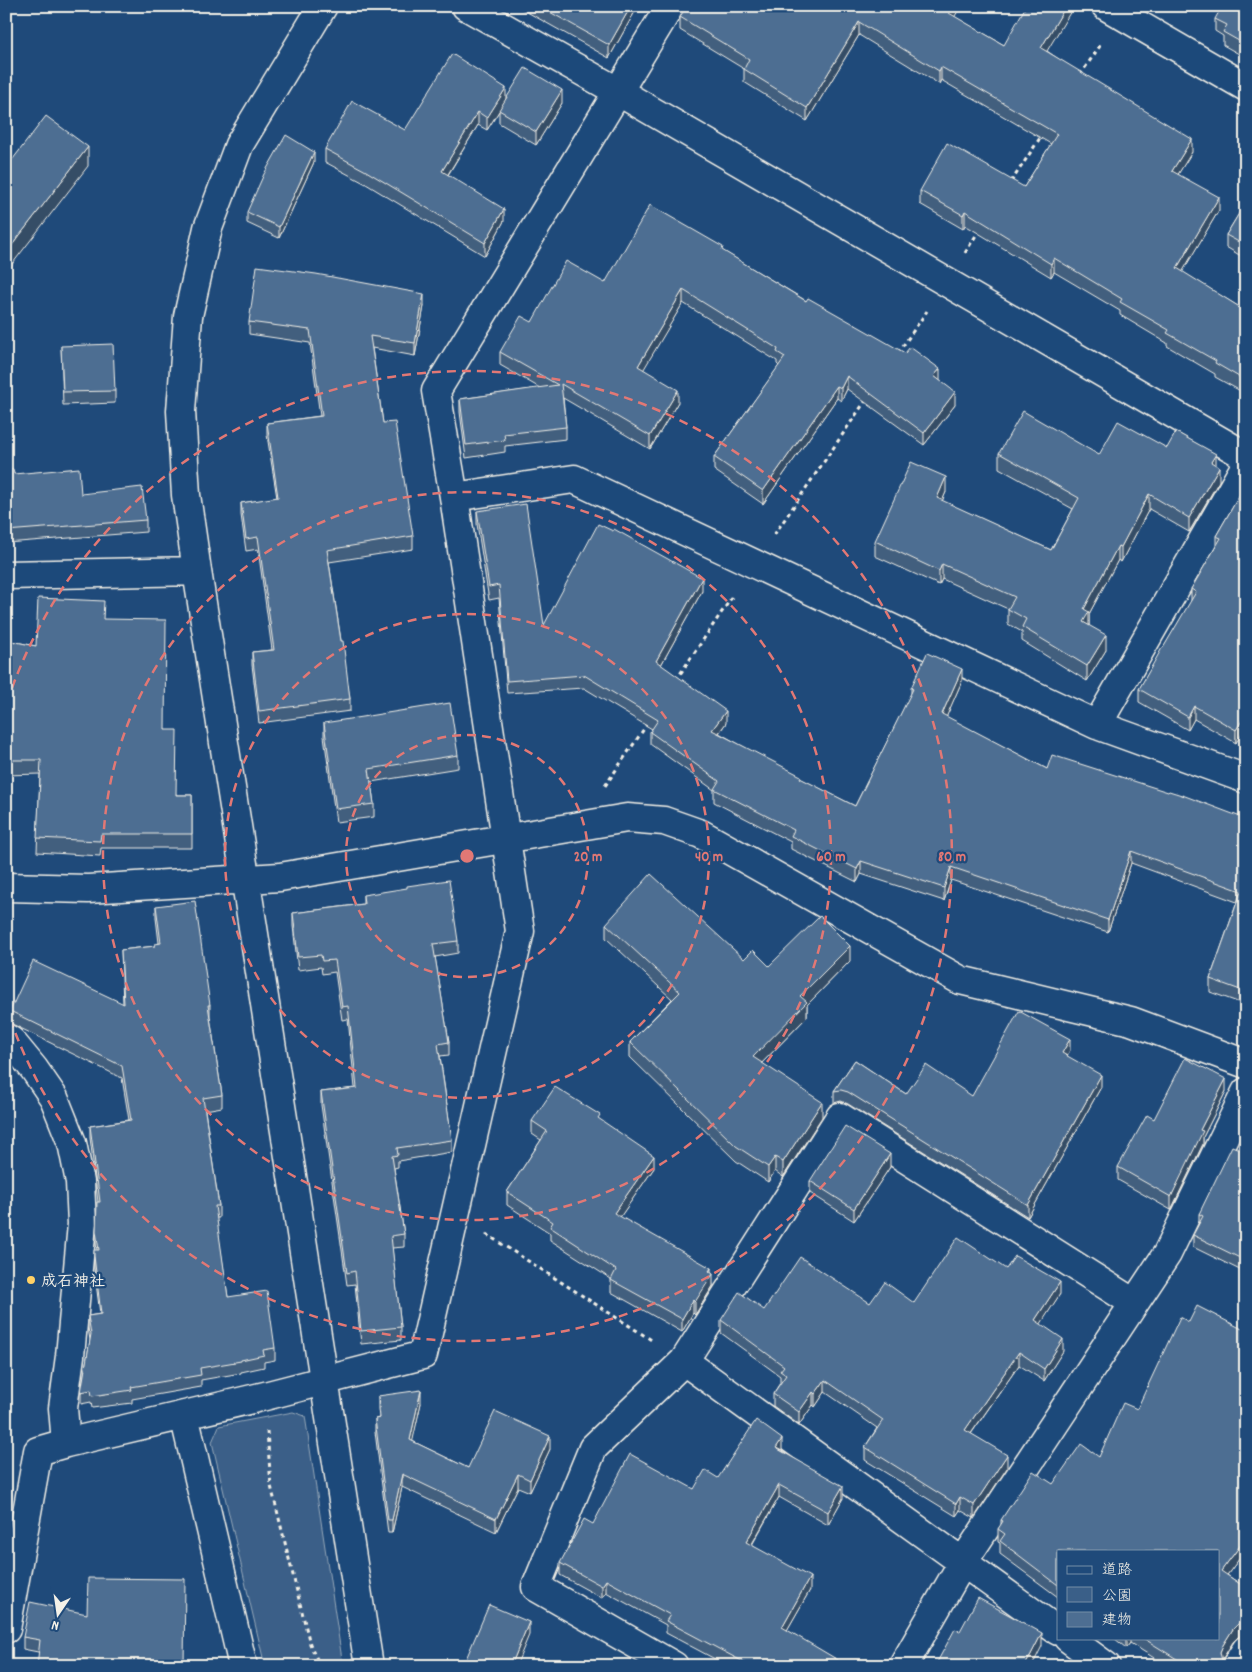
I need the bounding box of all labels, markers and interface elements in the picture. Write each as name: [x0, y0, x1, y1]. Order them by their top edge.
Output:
centre of rings: [458, 847, 476, 865]
text: 20 m: [574, 847, 602, 869]
text: 40 m: [695, 847, 723, 869]
text: 60 m: [816, 847, 846, 869]
text: 80 m: [938, 847, 966, 869]
place label: 成石神社: [41, 1271, 105, 1294]
marker: 成石神社: [25, 1274, 37, 1286]
legend: [1057, 1550, 1220, 1640]
text: 道路: [1102, 1560, 1132, 1582]
text: 公園: [1102, 1586, 1132, 1608]
north arrow: [32, 1590, 82, 1640]
text: 建物: [1102, 1610, 1132, 1632]
text: N: [50, 1614, 61, 1635]

